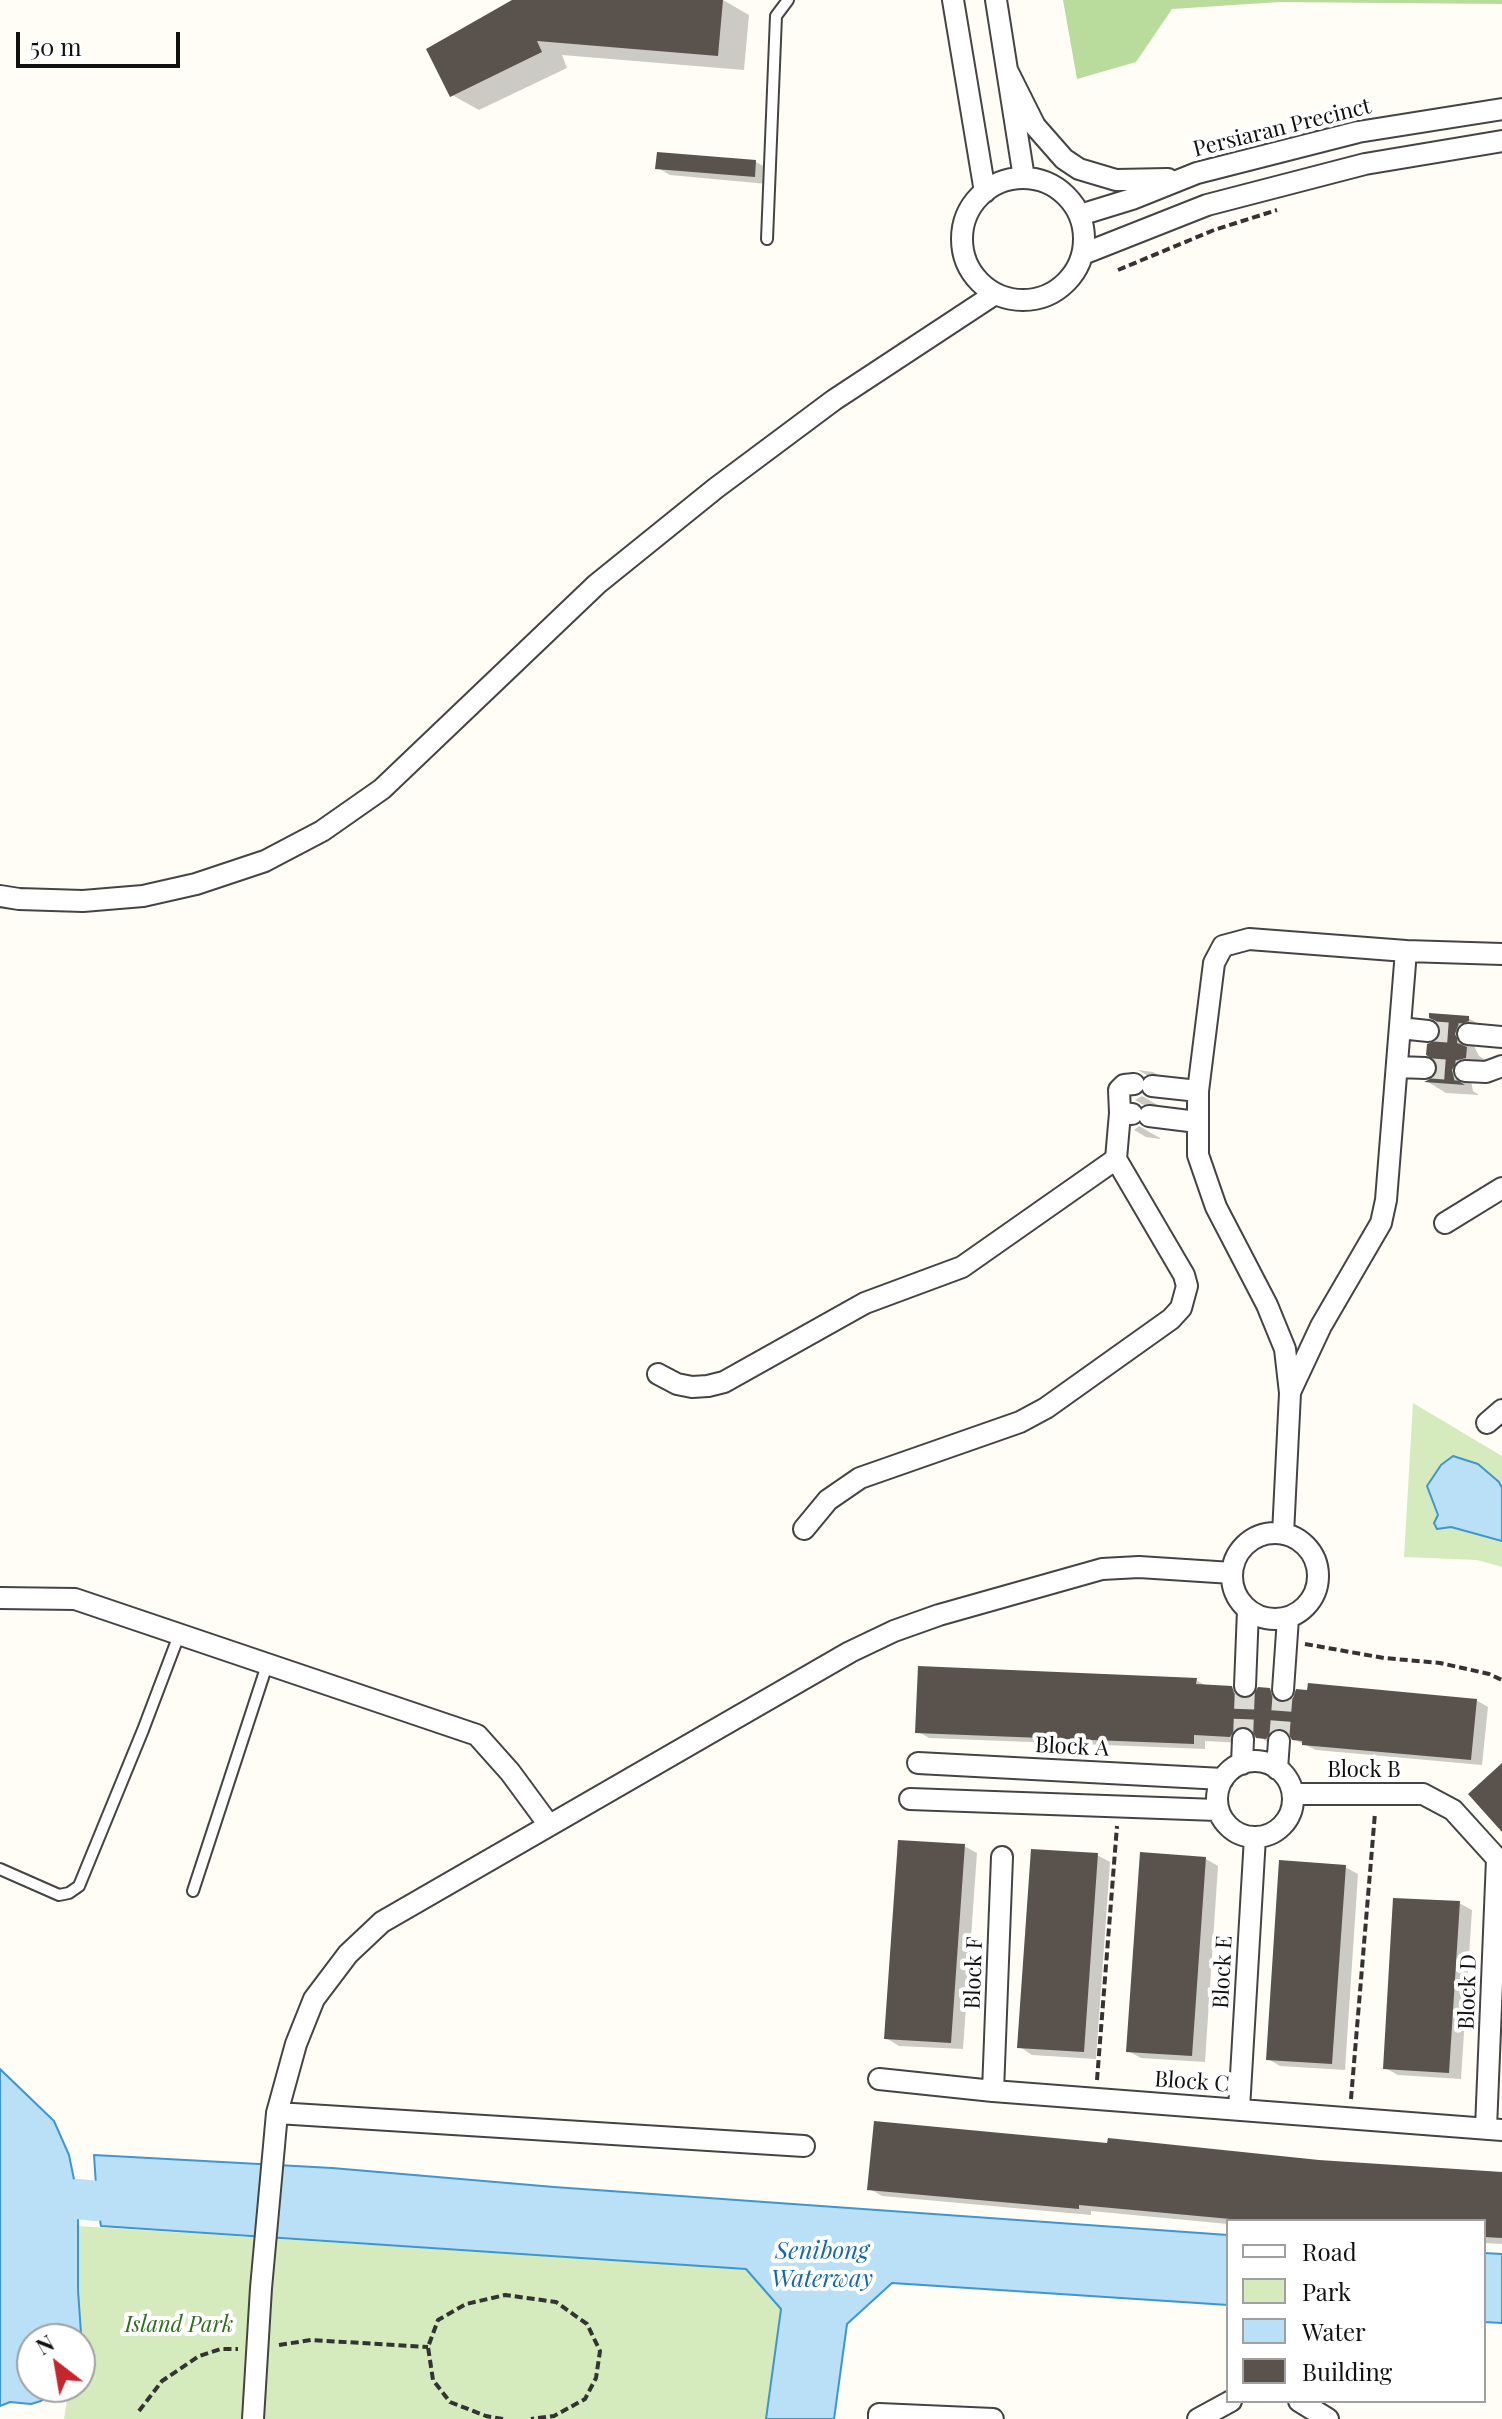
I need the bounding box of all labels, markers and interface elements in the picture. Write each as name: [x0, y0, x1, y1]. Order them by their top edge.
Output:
scale bar: [20, 16, 184, 66]
text: 50 m: [30, 30, 82, 62]
street label: Persiaran Precinct: [1190, 93, 1374, 163]
street label: Block A: [1034, 1732, 1110, 1762]
street label: Block B: [1327, 1757, 1401, 1783]
street label: Block E: [1208, 1935, 1238, 2009]
street label: Block F: [960, 1936, 988, 2010]
street label: Block D: [1453, 1954, 1483, 2030]
street label: Block C: [1154, 2066, 1230, 2098]
legend: [1226, 2219, 1486, 2403]
text: Road: [1302, 2235, 1357, 2267]
water label: Senibong Waterway: [771, 2238, 873, 2294]
text: Park: [1302, 2275, 1351, 2307]
park label: Island Park: [125, 2312, 233, 2338]
text: Water: [1302, 2315, 1366, 2347]
north arrow: [16, 2323, 96, 2403]
text: N: [30, 2327, 59, 2361]
text: Building: [1302, 2355, 1392, 2387]

